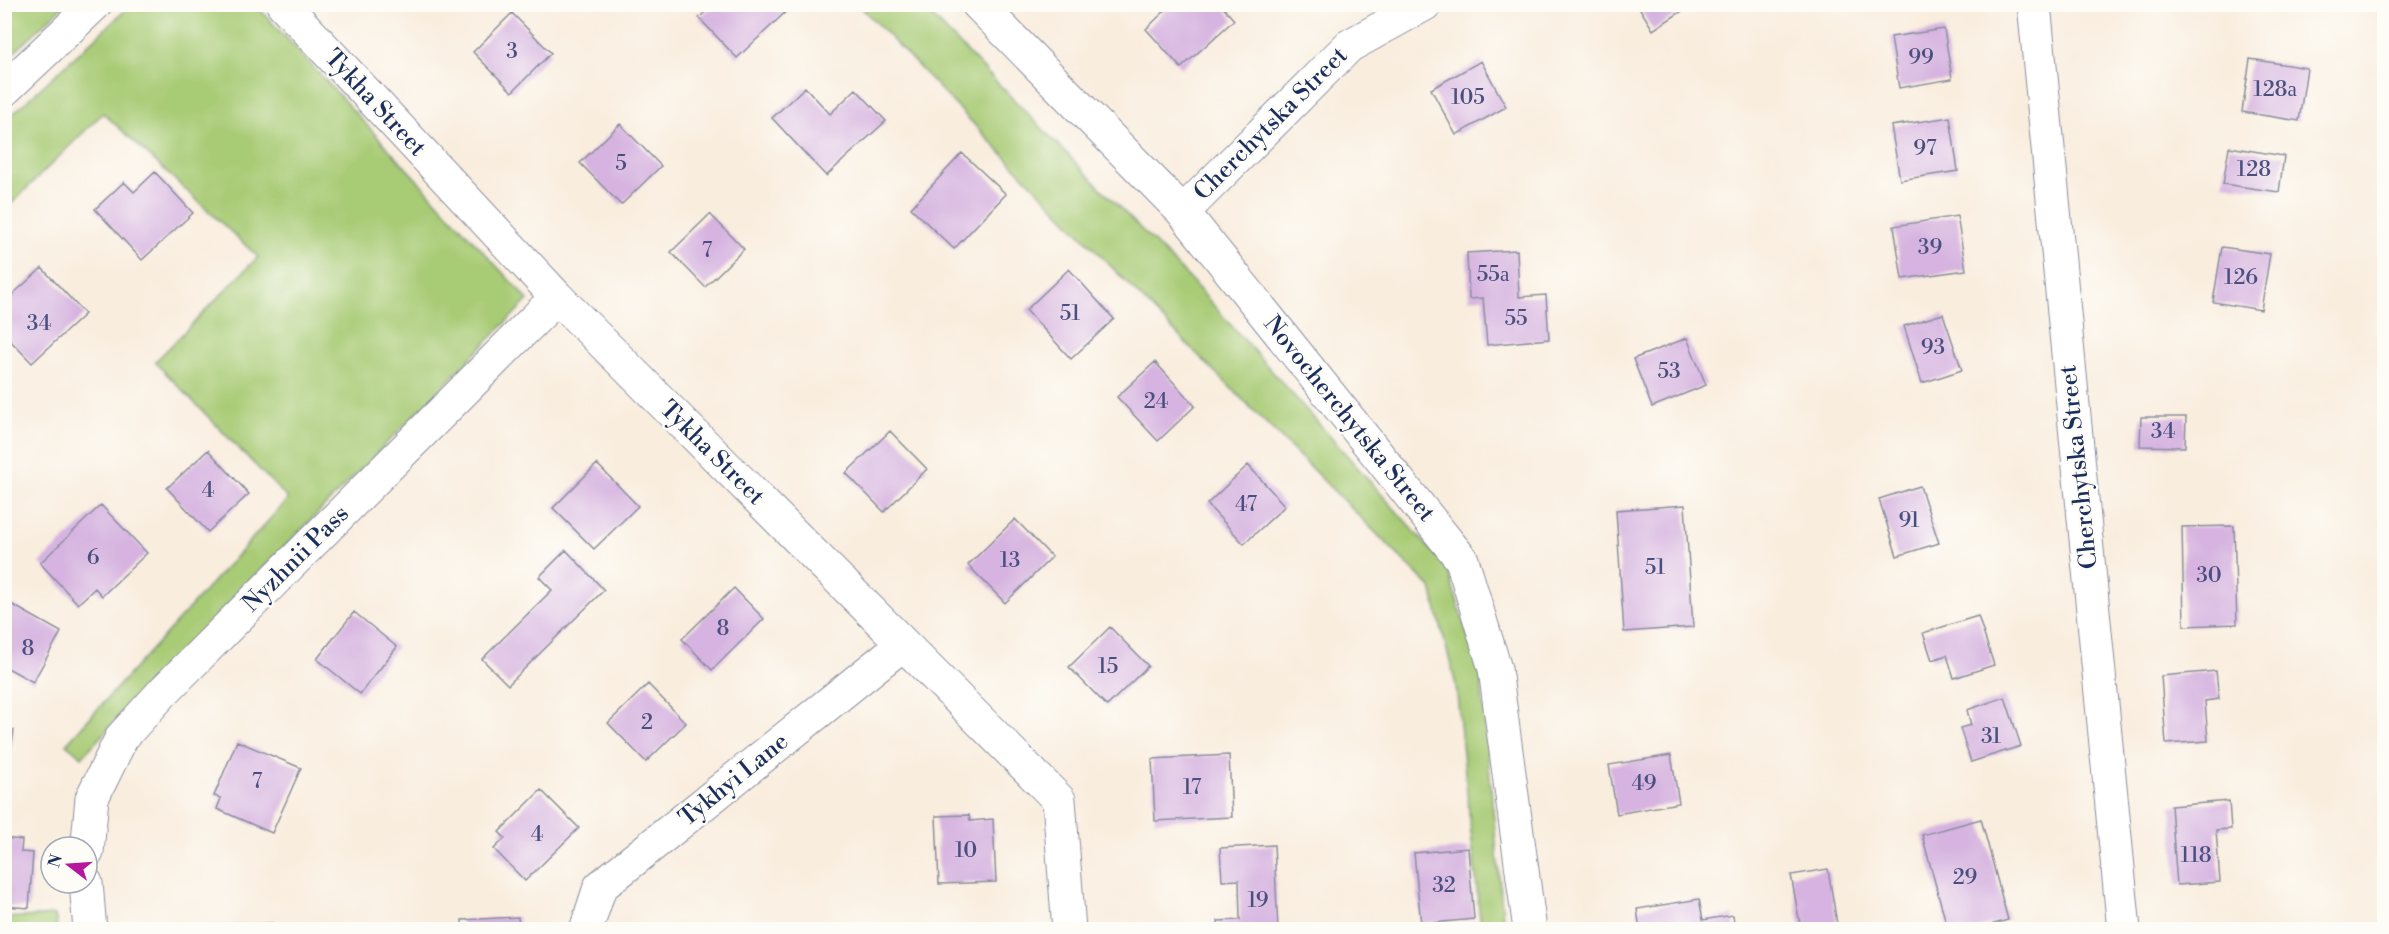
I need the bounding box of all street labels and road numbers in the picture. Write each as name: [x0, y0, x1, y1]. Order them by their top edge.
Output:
street label: Cherchytska Street: [1188, 40, 1355, 207]
street label: Tykha Street: [318, 43, 433, 163]
street label: Novocherchytska Street: [1257, 310, 1442, 528]
street label: Cherchytska Street: [2053, 363, 2105, 571]
street label: Tykha Street: [653, 394, 771, 512]
street label: Nyzhnii Pass: [236, 499, 356, 619]
street label: Tykhyi Lane: [673, 727, 795, 833]

